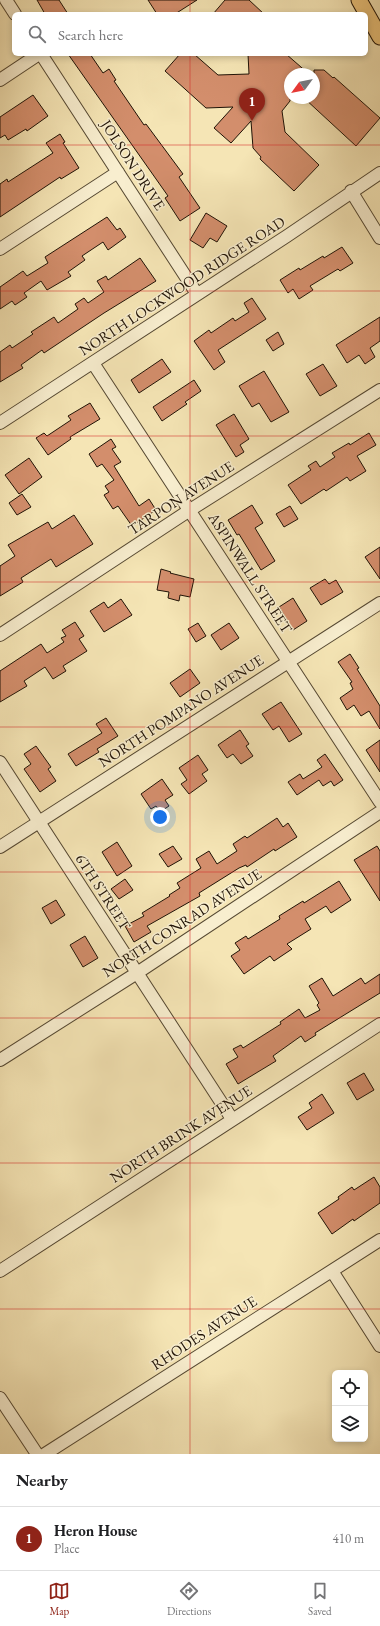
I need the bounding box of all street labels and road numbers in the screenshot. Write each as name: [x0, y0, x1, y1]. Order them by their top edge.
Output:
street label: JOLSON DRIVE: [96, 114, 170, 214]
street label: NORTH LOCKWOOD RIDGE ROAD: [75, 212, 288, 359]
street label: TARPON AVENUE: [124, 456, 238, 539]
street label: ASPINWALL STREET: [204, 508, 297, 637]
street label: NORTH POMPANO AVENUE: [95, 650, 267, 771]
street label: 6TH STREET: [72, 850, 136, 934]
street label: NORTH CONRAD AVENUE: [99, 864, 265, 981]
street label: NORTH BRINK AVENUE: [106, 1080, 256, 1187]
street label: RHODES AVENUE: [147, 1291, 261, 1374]

